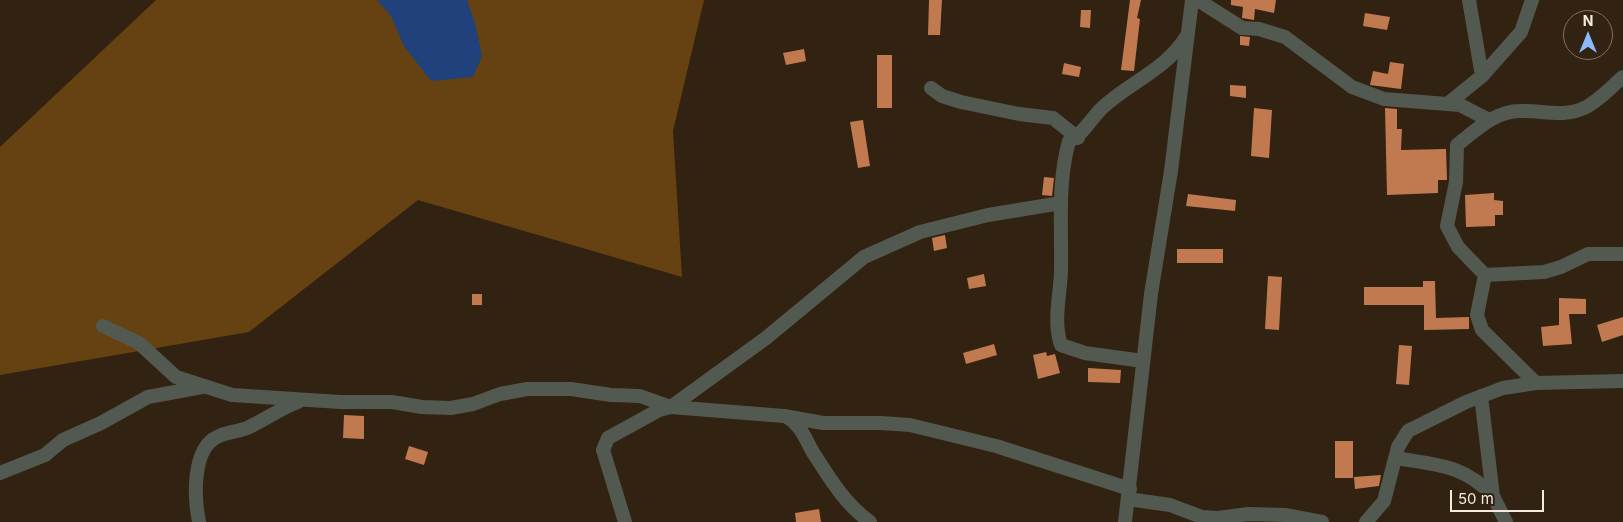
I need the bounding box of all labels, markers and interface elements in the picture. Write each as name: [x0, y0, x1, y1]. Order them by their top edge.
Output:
north arrow: [1563, 10, 1613, 60]
text: N: [1583, 12, 1593, 29]
scale bar: [1453, 480, 1547, 512]
text: 50 m: [1458, 489, 1494, 508]

